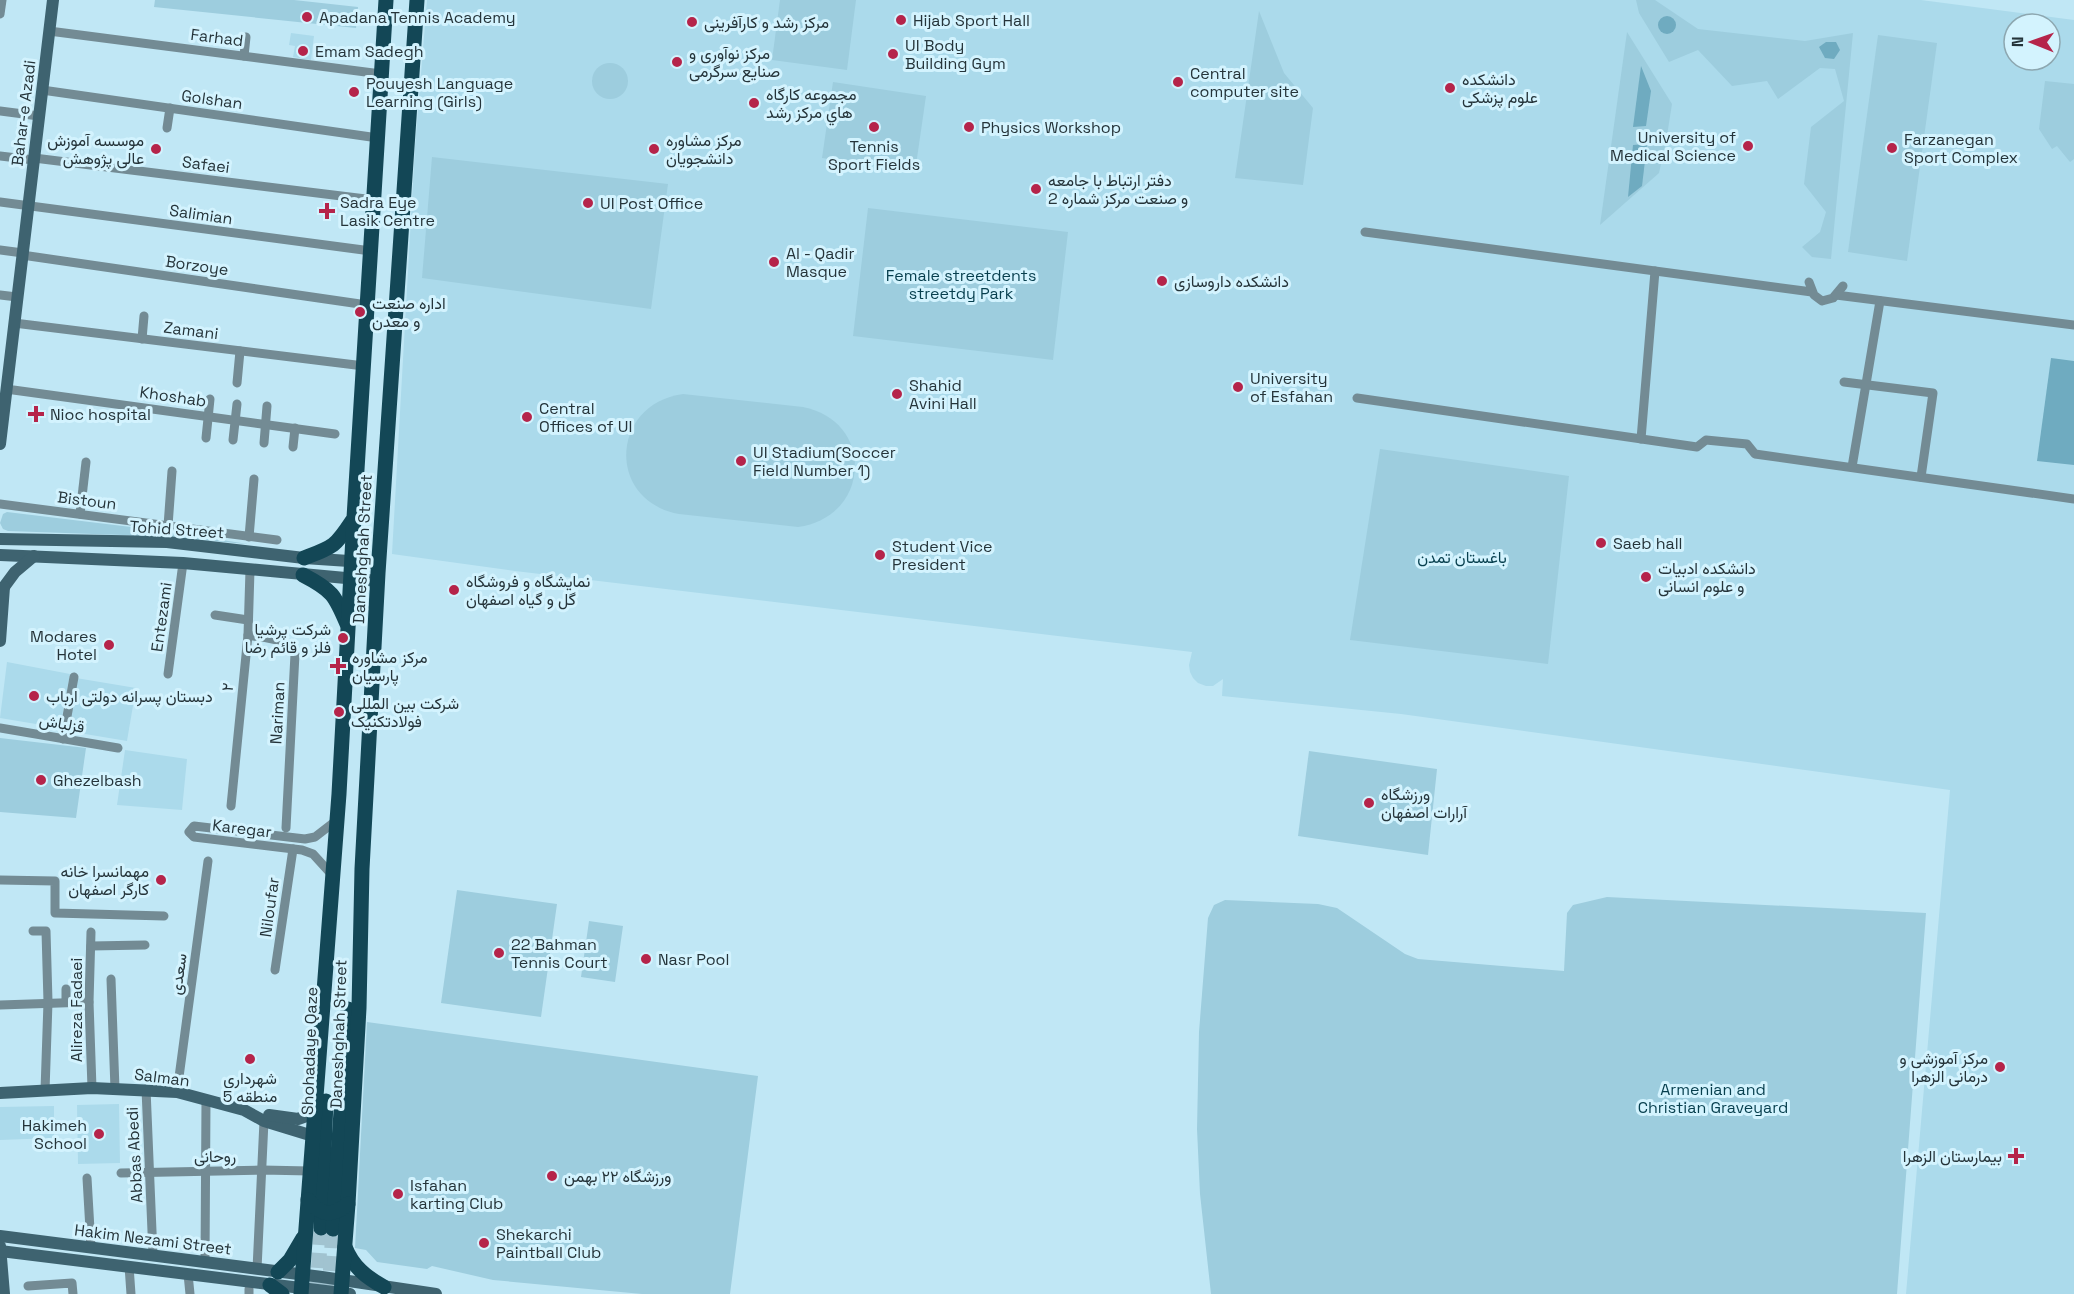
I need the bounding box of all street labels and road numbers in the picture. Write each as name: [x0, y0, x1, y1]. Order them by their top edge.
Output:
street label: Farhad: [189, 24, 244, 51]
street label: Bahar-e Azadi: [7, 59, 40, 167]
street label: Golshan: [180, 85, 244, 114]
street label: Safaei: [181, 151, 231, 178]
street label: Salimian: [168, 200, 234, 229]
street label: Borzoye: [164, 251, 230, 280]
street label: Zamani: [162, 317, 220, 344]
street label: Khoshab: [138, 381, 208, 412]
street label: Daneshghah Street: [348, 474, 377, 624]
street label: Bistoun: [56, 486, 118, 515]
street label: Tohid Street: [129, 516, 225, 543]
street label: Entezami: [146, 581, 177, 653]
street label: Nariman: [265, 681, 290, 745]
street label: ۲: [217, 682, 238, 692]
street label: قزلباش: [38, 709, 86, 738]
street label: Karegar: [211, 814, 273, 843]
street label: Niloufar: [255, 876, 284, 938]
street label: سعدی: [165, 952, 192, 996]
street label: Alireza Fadaei: [66, 958, 87, 1062]
street label: Daneshghah Street: [325, 959, 352, 1109]
street label: Shohadaye Qaze: [297, 986, 322, 1116]
street label: Salman: [133, 1064, 191, 1091]
street label: Abbas Abedi: [121, 1106, 148, 1204]
street label: روحانی: [194, 1146, 236, 1167]
street label: Hakim Nezami Street: [73, 1219, 233, 1260]

